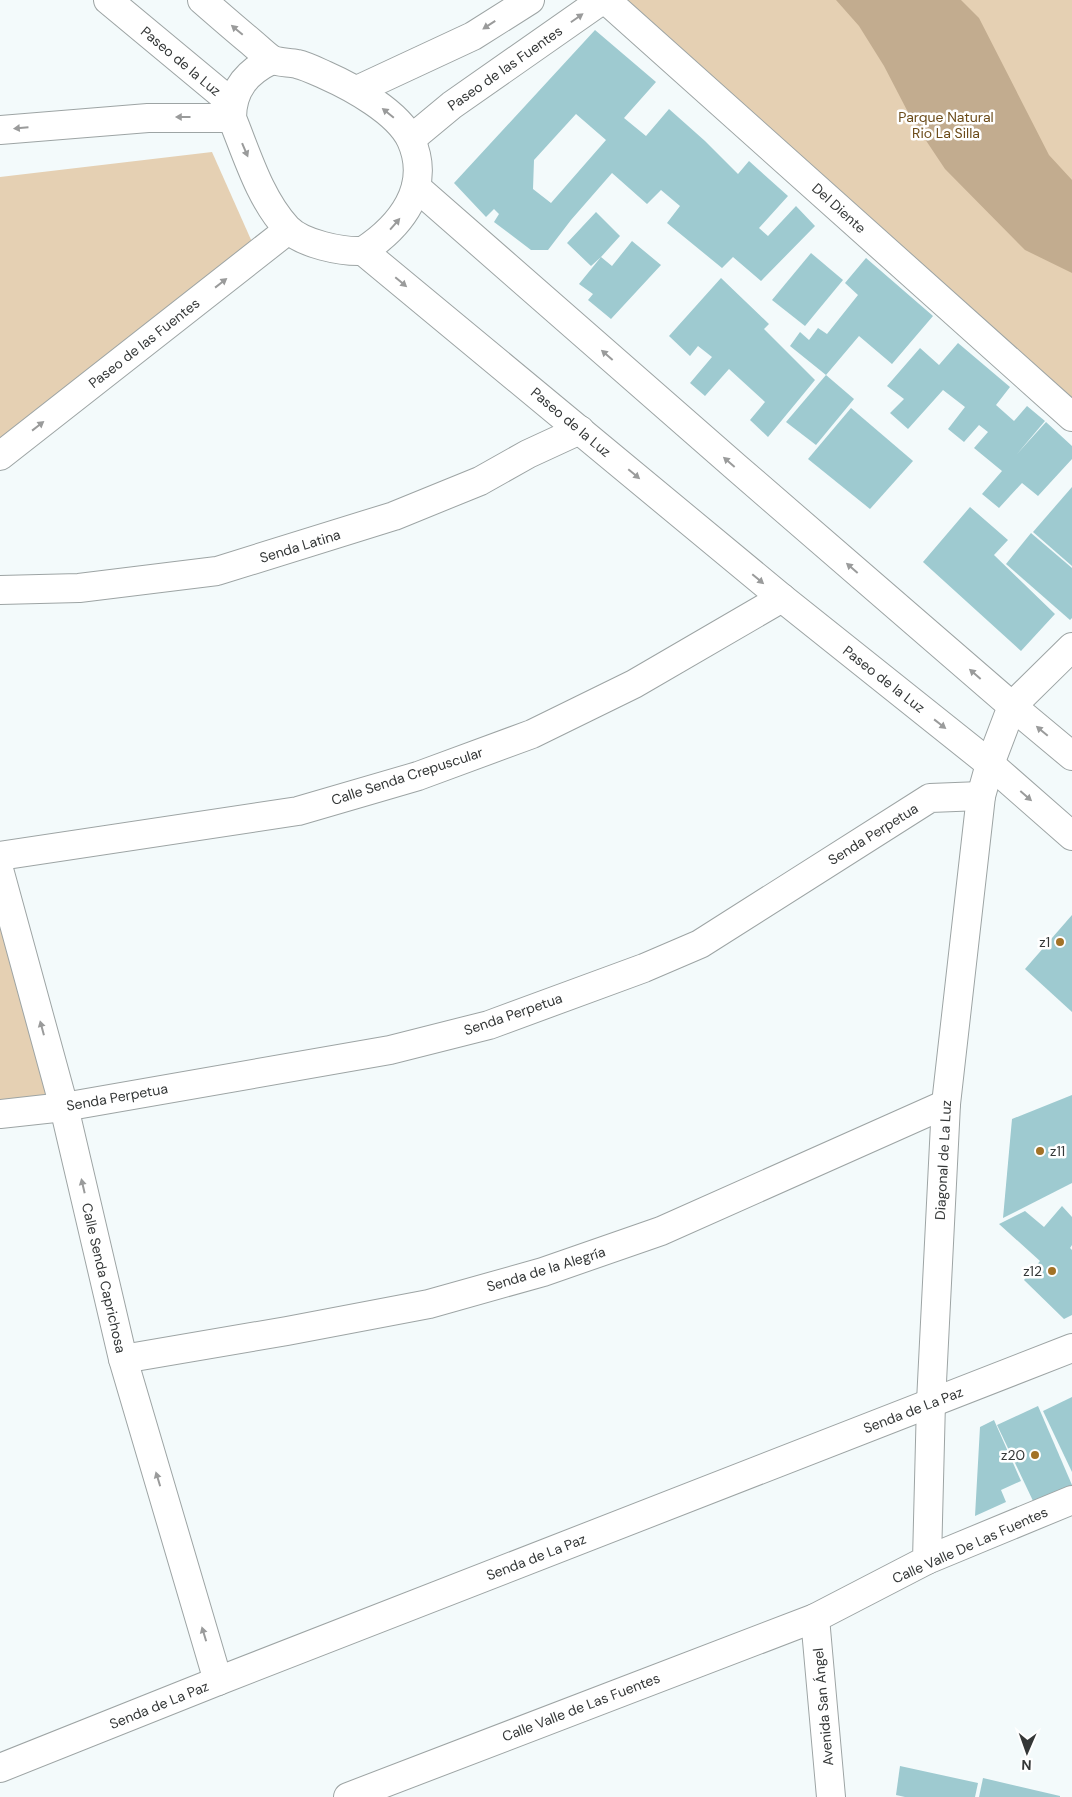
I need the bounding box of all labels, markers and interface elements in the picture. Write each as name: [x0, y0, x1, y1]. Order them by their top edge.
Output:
one-way arrow: [570, 13, 584, 23]
one-way arrow: [482, 21, 495, 30]
street label: Paseo de la Luz: [137, 22, 225, 100]
street label: Paseo de las Fuentes: [444, 22, 566, 114]
one-way arrow: [231, 25, 243, 36]
one-way arrow: [382, 108, 395, 119]
park label: Parque Natural Rio La Silla: [898, 108, 994, 142]
one-way arrow: [175, 113, 191, 121]
one-way arrow: [13, 124, 29, 132]
one-way arrow: [241, 143, 249, 158]
street label: Del Diente: [808, 179, 870, 237]
one-way arrow: [390, 217, 401, 230]
one-way arrow: [394, 276, 407, 287]
one-way arrow: [214, 277, 227, 288]
street label: Paseo de las Fuentes: [85, 294, 203, 392]
one-way arrow: [601, 349, 614, 360]
street label: Paseo de la Luz: [527, 383, 615, 461]
one-way arrow: [31, 421, 44, 432]
one-way arrow: [724, 456, 736, 468]
one-way arrow: [627, 469, 640, 480]
street label: Senda Latina: [257, 525, 343, 567]
one-way arrow: [847, 562, 859, 574]
one-way arrow: [752, 573, 765, 584]
street label: Paseo de la Luz: [839, 641, 929, 717]
one-way arrow: [969, 668, 982, 679]
one-way arrow: [933, 719, 947, 729]
one-way arrow: [1036, 725, 1049, 736]
street label: Calle Senda Crepuscular: [329, 743, 485, 809]
one-way arrow: [1020, 790, 1032, 802]
street label: Senda Perpetua: [825, 799, 921, 869]
place label: z1: [1039, 933, 1050, 951]
marker: z1: [1054, 936, 1066, 948]
street label: Senda Perpetua: [462, 989, 564, 1039]
one-way arrow: [38, 1021, 46, 1036]
street label: Senda Perpetua: [65, 1079, 169, 1115]
street label: Diagonal de La Luz: [931, 1100, 955, 1220]
place label: z11: [1050, 1142, 1065, 1160]
marker: z11: [1034, 1145, 1046, 1157]
one-way arrow: [79, 1178, 87, 1193]
street label: Calle Senda Caprichosa: [78, 1201, 130, 1355]
street label: Senda de la Alegría: [484, 1242, 608, 1296]
place label: z12: [1023, 1262, 1042, 1280]
marker: z12: [1046, 1265, 1058, 1277]
street label: Senda de La Paz: [861, 1383, 965, 1437]
place label: z20: [1001, 1446, 1025, 1464]
marker: z20: [1029, 1449, 1041, 1461]
one-way arrow: [154, 1471, 162, 1486]
street label: Calle Valle De Las Fuentes: [889, 1503, 1051, 1587]
street label: Senda de La Paz: [484, 1530, 588, 1584]
one-way arrow: [200, 1627, 208, 1642]
street label: Avenida San Ángel: [809, 1647, 837, 1767]
street label: Calle Valle de Las Fuentes: [500, 1669, 662, 1745]
street label: Senda de La Paz: [107, 1677, 211, 1733]
north arrow: [1002, 1727, 1052, 1777]
text: N: [1021, 1756, 1032, 1774]

